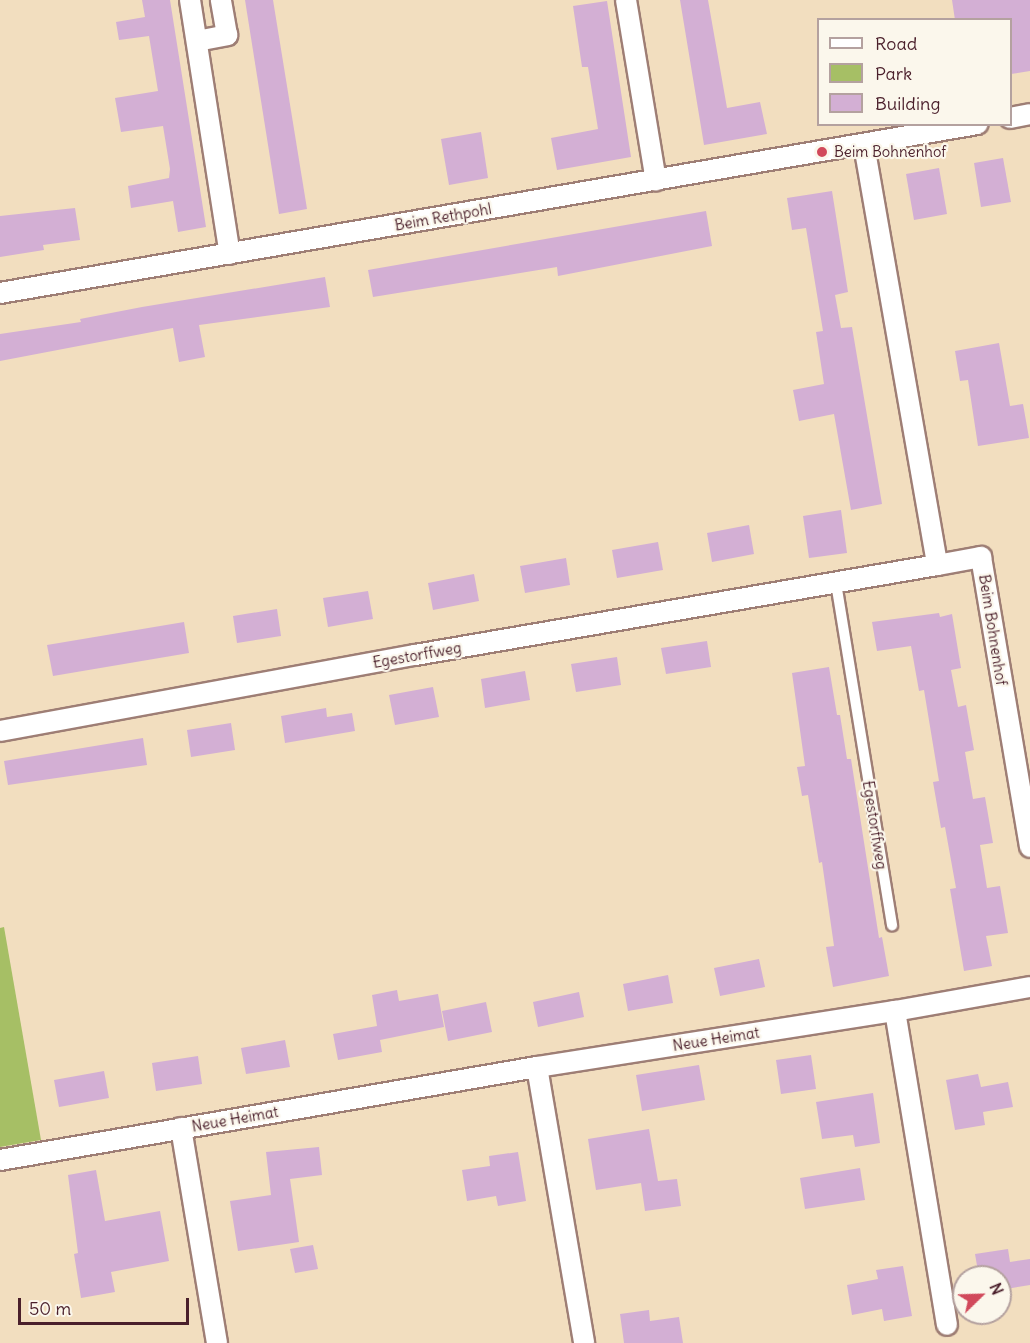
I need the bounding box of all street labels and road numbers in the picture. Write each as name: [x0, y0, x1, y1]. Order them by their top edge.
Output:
street label: Beim Rethpohl: [393, 200, 493, 234]
street label: Beim Bohnenhof: [975, 573, 1011, 687]
street label: Egestorffweg: [371, 638, 463, 672]
street label: Egestorffweg: [859, 779, 891, 871]
street label: Neue Heimat: [671, 1023, 761, 1055]
street label: Neue Heimat: [190, 1103, 280, 1135]

